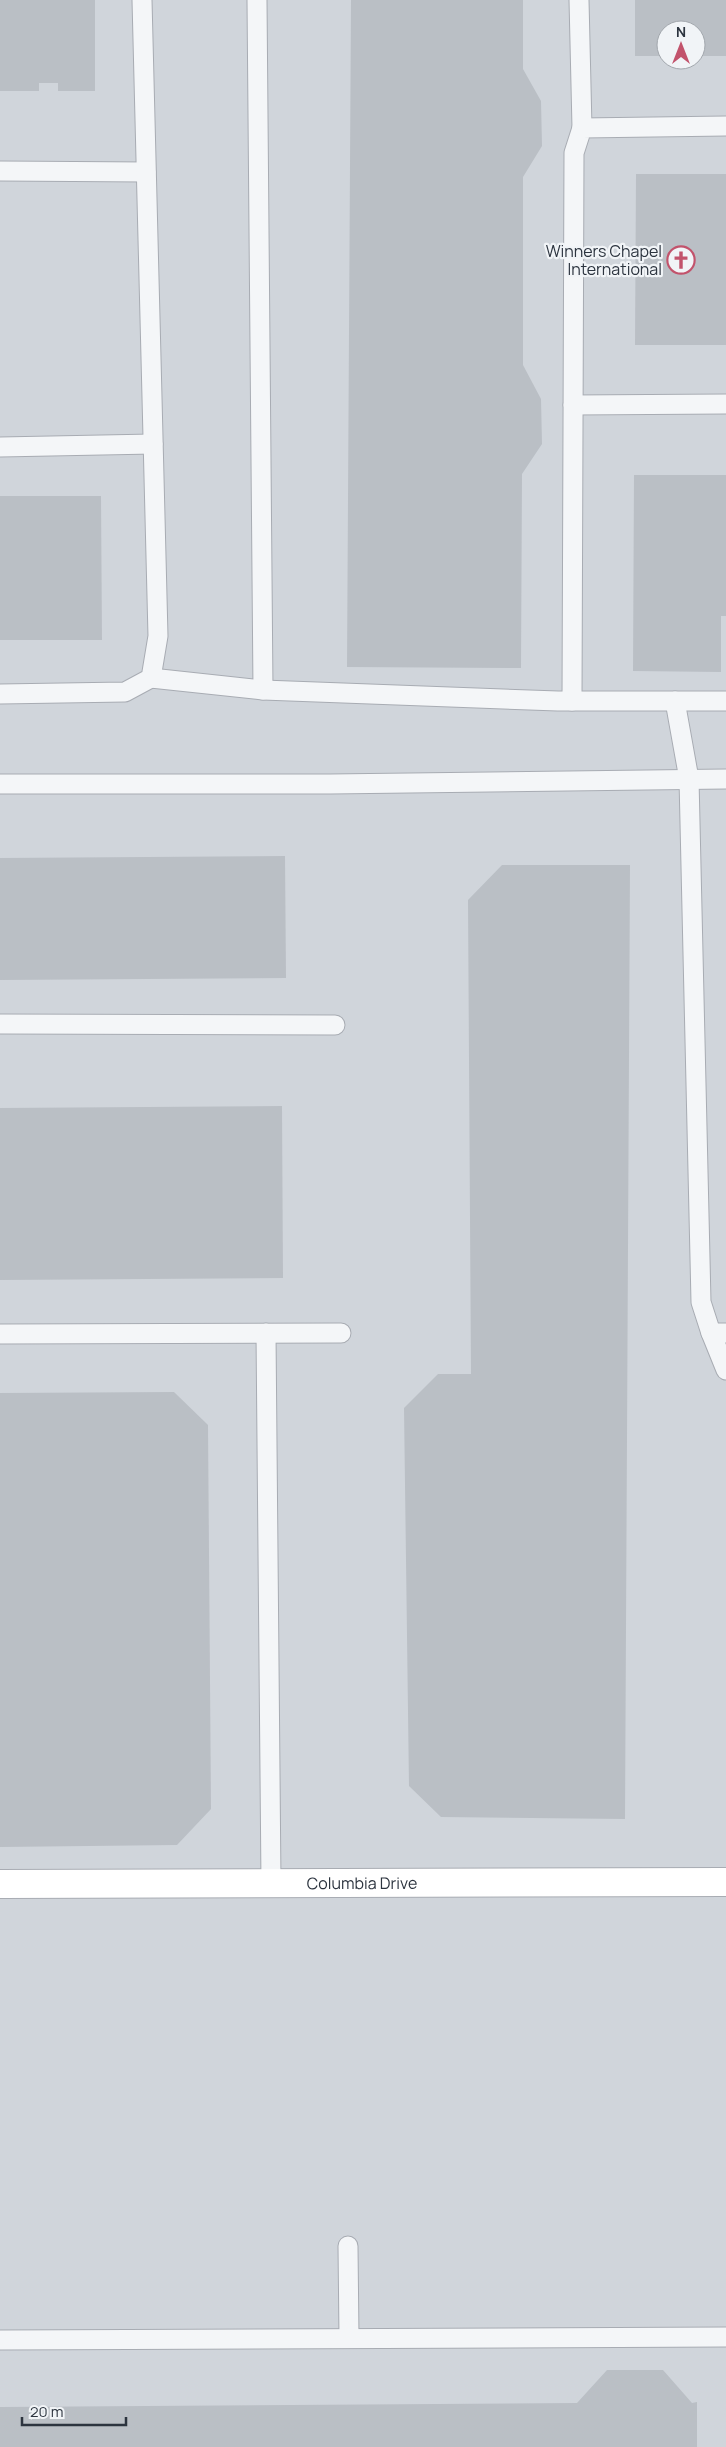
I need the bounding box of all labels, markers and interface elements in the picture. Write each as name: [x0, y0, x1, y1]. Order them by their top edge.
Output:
north arrow: [656, 20, 706, 70]
text: N: [676, 22, 686, 41]
place label: Winners Chapel International: [546, 240, 662, 280]
church icon: Winners Chapel International: [666, 245, 696, 275]
street label: Columbia Drive: [307, 1872, 417, 1894]
scale bar: [22, 2394, 126, 2426]
text: 20 m: [30, 2401, 63, 2422]

